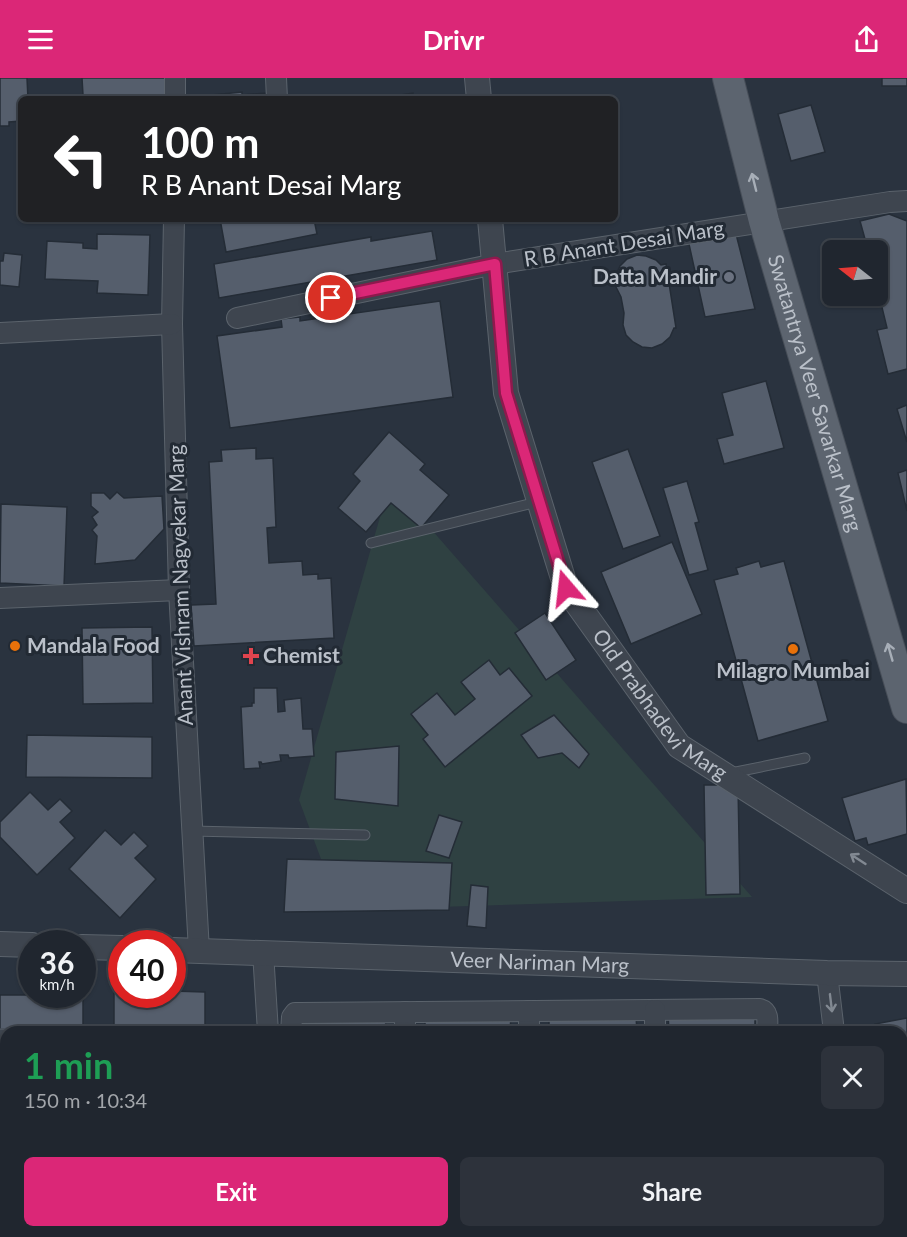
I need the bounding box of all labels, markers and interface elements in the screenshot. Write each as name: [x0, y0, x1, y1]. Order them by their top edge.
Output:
icon: menu: [24, 23, 57, 56]
text: Drivr: [423, 23, 484, 56]
icon: share: [850, 23, 883, 56]
text: 100 m: [141, 117, 259, 167]
icon: left: [42, 120, 120, 198]
text: R B Anant Desai Marg: [141, 168, 401, 201]
one-way arrow: [748, 173, 760, 192]
street label: R B Anant Desai Marg: [522, 214, 726, 271]
north arrow: [822, 240, 888, 306]
map controls: [822, 240, 888, 306]
street label: Swatantrya Veer Savarkar Marg: [764, 251, 869, 534]
place label: Datta Mandir: [593, 263, 717, 288]
marker: Datta Mandir: [722, 270, 736, 284]
pin: [305, 272, 356, 323]
icon: arrive: [314, 281, 347, 314]
street label: Anant Vishram Nagvekar Marg: [162, 444, 197, 726]
position arrow: [534, 556, 598, 620]
street label: Old Prabhadevi Marg: [588, 624, 733, 785]
place label: Mandala Food: [27, 632, 160, 657]
marker: Mandala Food: [8, 639, 22, 653]
place label: Chemist: [263, 642, 340, 667]
marker: Milagro Mumbai: [786, 642, 800, 656]
one-way arrow: [884, 643, 895, 662]
marker: Chemist: [244, 649, 258, 663]
place label: Milagro Mumbai: [716, 657, 870, 682]
one-way arrow: [850, 853, 867, 865]
speed limit sign: 40: [108, 930, 186, 1008]
text: 36: [40, 944, 74, 980]
street label: Veer Nariman Marg: [450, 946, 630, 977]
text: km/h: [39, 975, 75, 993]
one-way arrow: [825, 992, 836, 1012]
text: 1 min: [24, 1043, 113, 1087]
button: close: [821, 1046, 884, 1109]
text: 150 m · 10:34: [24, 1088, 147, 1112]
button: Exit: [24, 1157, 448, 1226]
button: Share: [460, 1157, 884, 1226]

